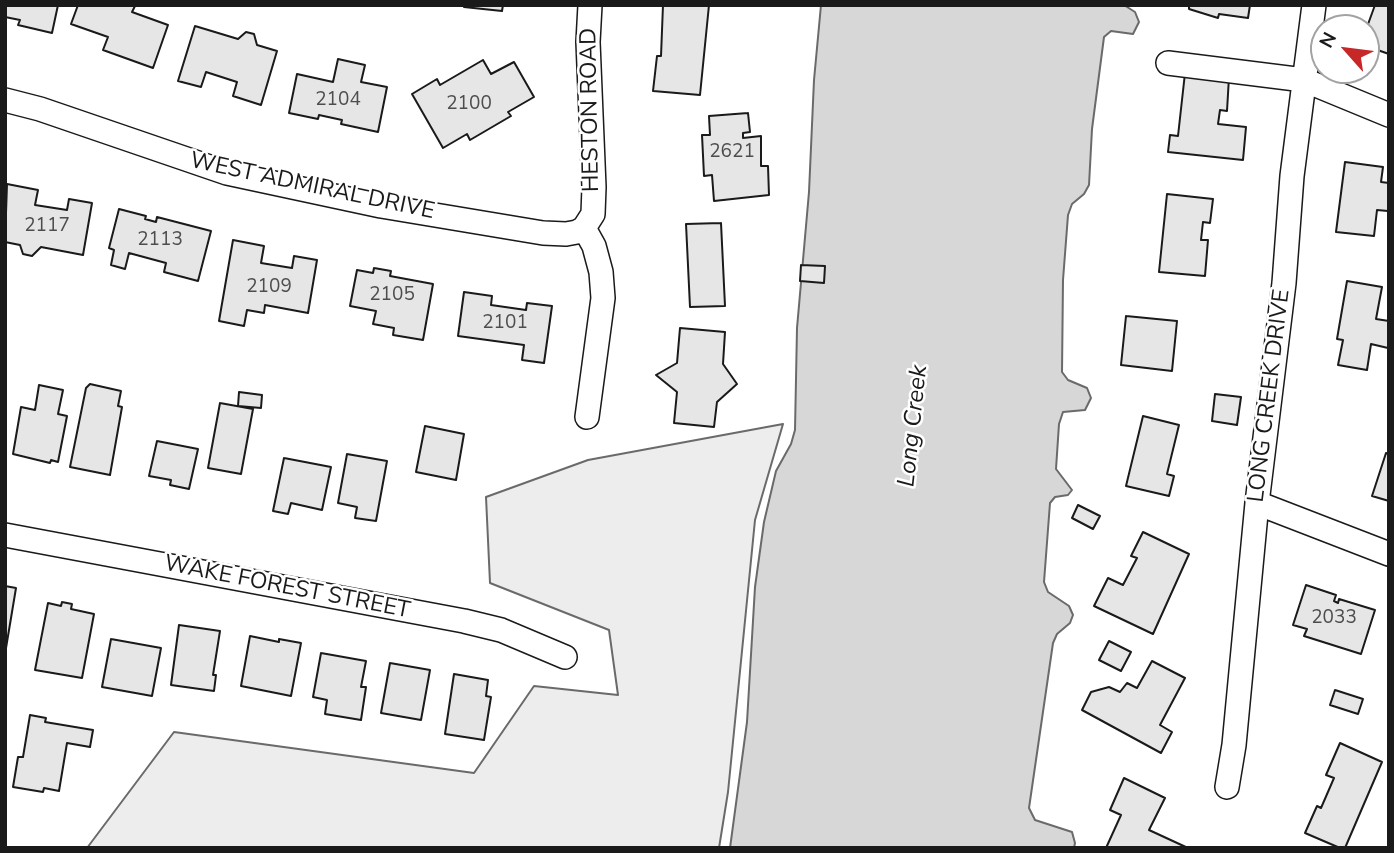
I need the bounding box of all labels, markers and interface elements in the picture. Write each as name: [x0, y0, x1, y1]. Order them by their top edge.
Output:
north arrow: [1310, 14, 1380, 84]
street label: HESTON ROAD: [576, 28, 606, 192]
text: N: [1313, 28, 1343, 52]
house number: 2104: [315, 89, 361, 111]
house number: 2100: [446, 93, 492, 115]
house number: 2621: [709, 141, 755, 163]
street label: WEST ADMIRAL DRIVE: [187, 148, 437, 226]
house number: 2117: [24, 215, 70, 237]
house number: 2113: [137, 229, 183, 251]
house number: 2109: [246, 276, 292, 298]
house number: 2105: [369, 284, 415, 306]
street label: LONG CREEK DRIVE: [1243, 288, 1297, 504]
house number: 2101: [482, 312, 528, 334]
water label: Long Creek: [893, 364, 935, 488]
street label: WAKE FOREST STREET: [162, 551, 412, 625]
house number: 2033: [1311, 607, 1357, 629]

